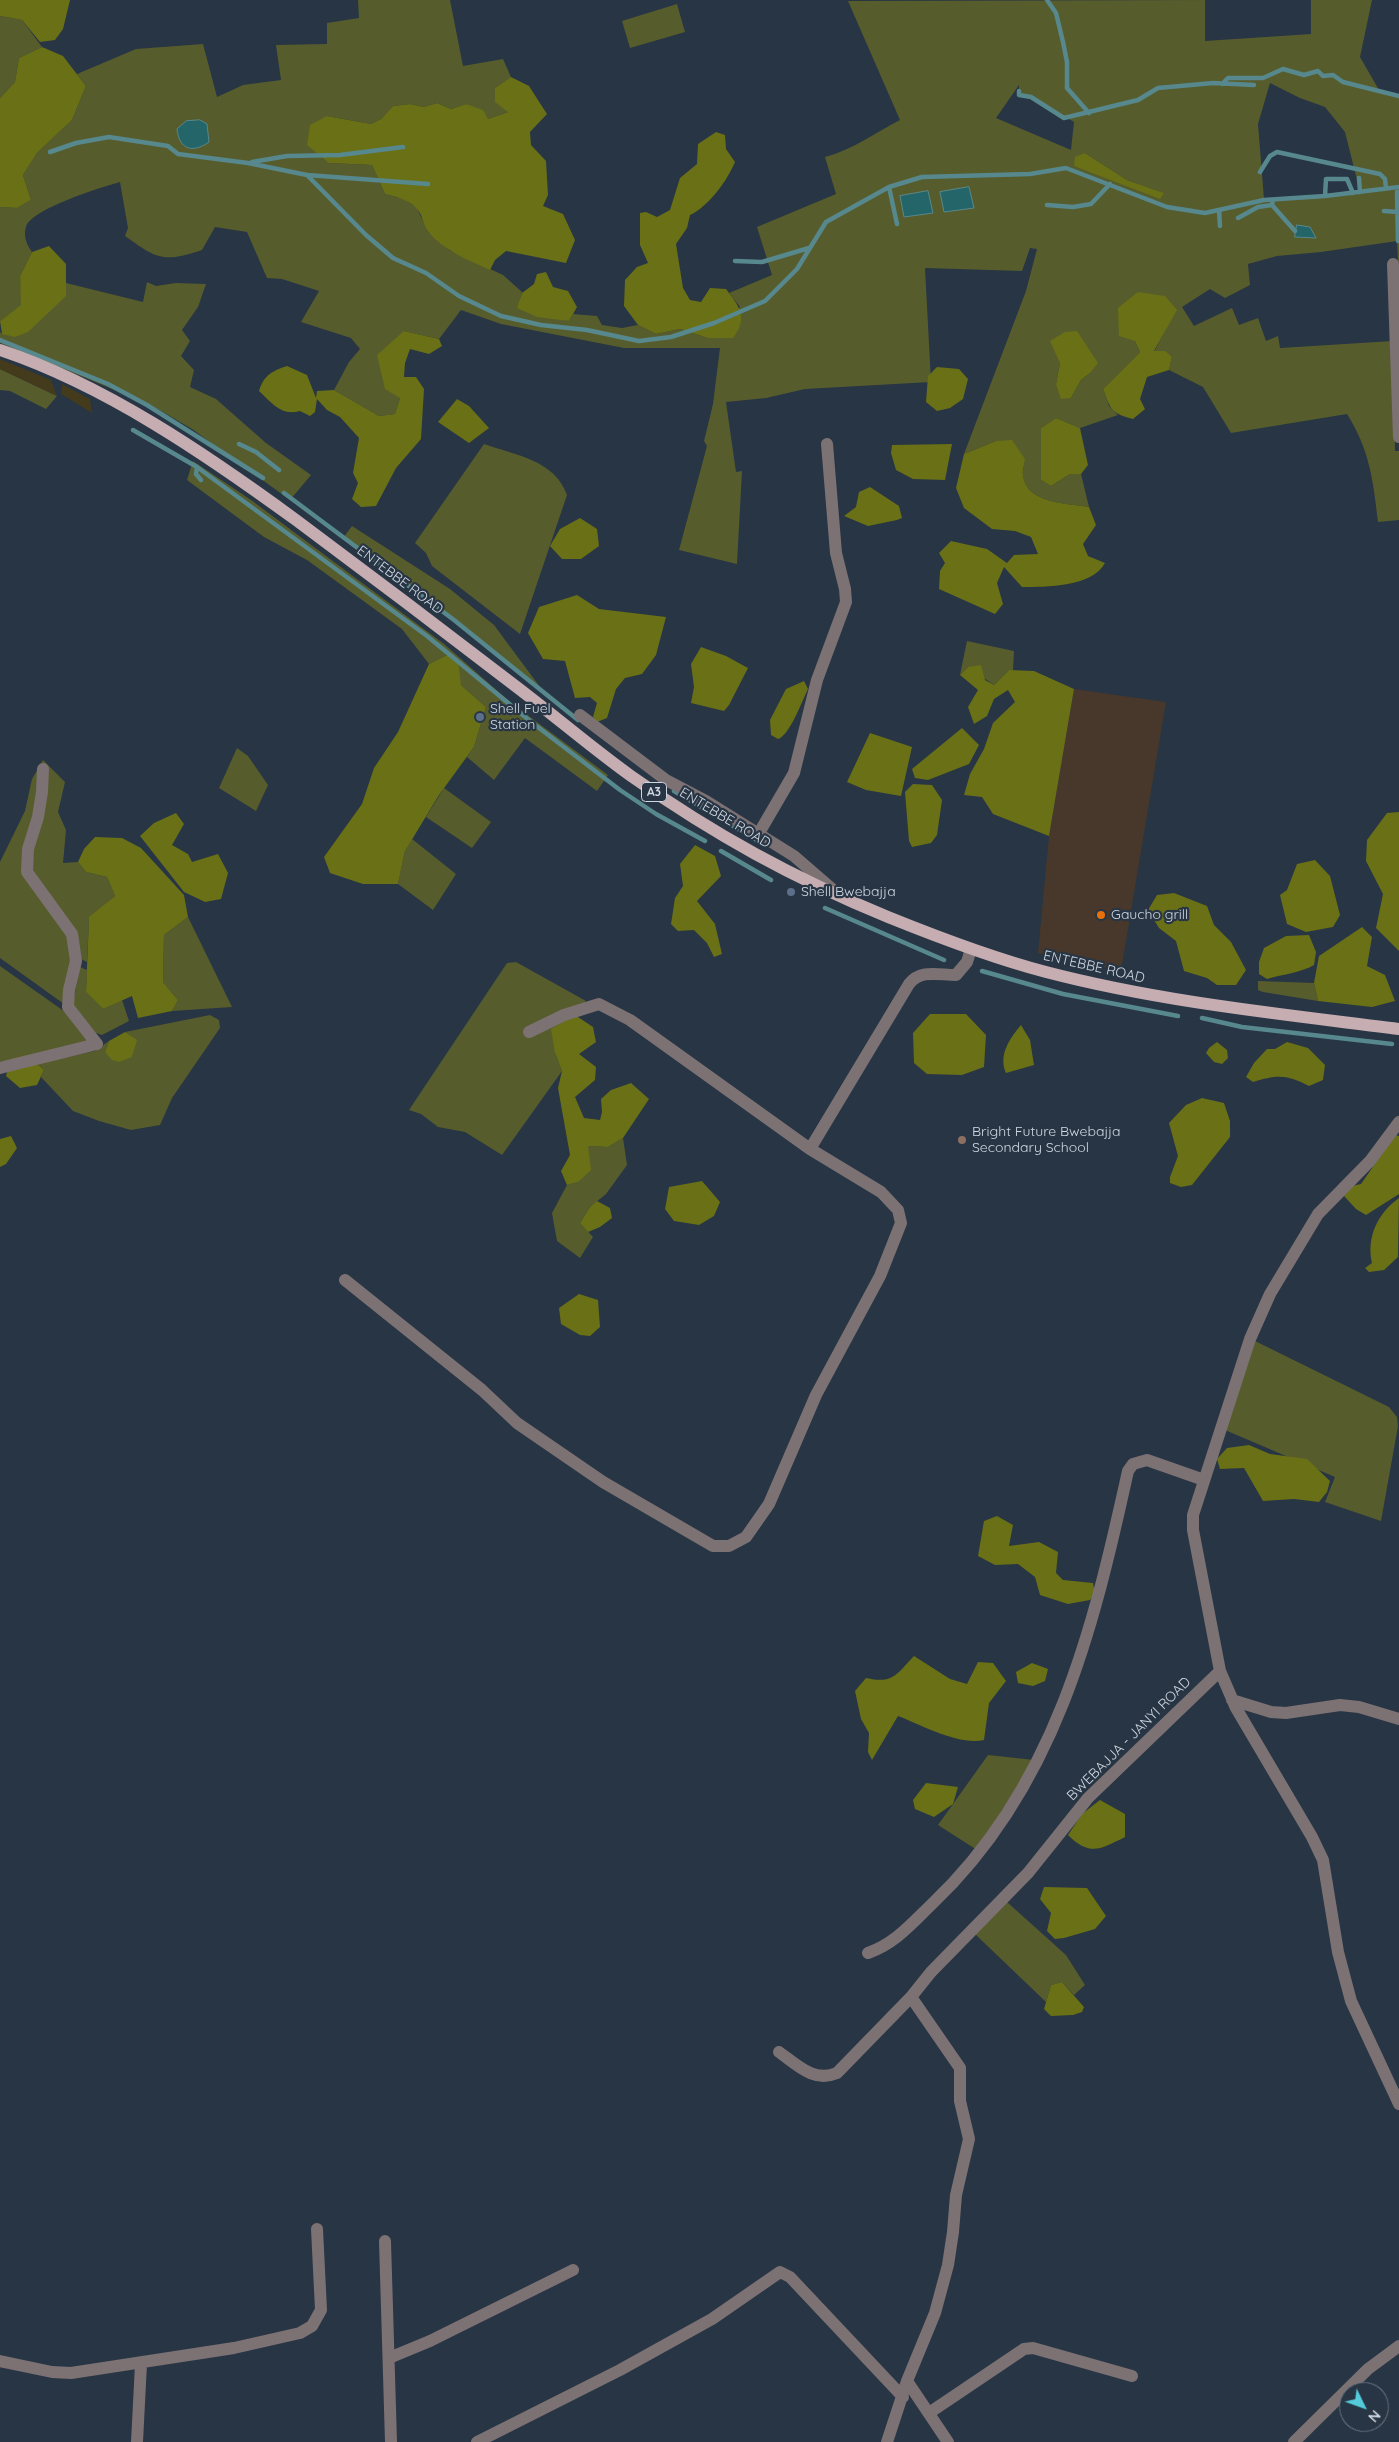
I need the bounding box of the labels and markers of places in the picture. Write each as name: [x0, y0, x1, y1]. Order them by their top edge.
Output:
place label: Shell Fuel Station: [490, 701, 551, 734]
marker: Shell Fuel Station: [474, 711, 486, 723]
place label: Shell Bwebajja: [801, 884, 896, 900]
marker: Shell Bwebajja: [785, 886, 797, 898]
place label: Gaucho grill: [1111, 907, 1188, 923]
marker: Gaucho grill: [1095, 909, 1107, 921]
place label: Bright Future Bwebajja Secondary School: [972, 1124, 1121, 1156]
marker: Bright Future Bwebajja Secondary School: [956, 1134, 968, 1146]

